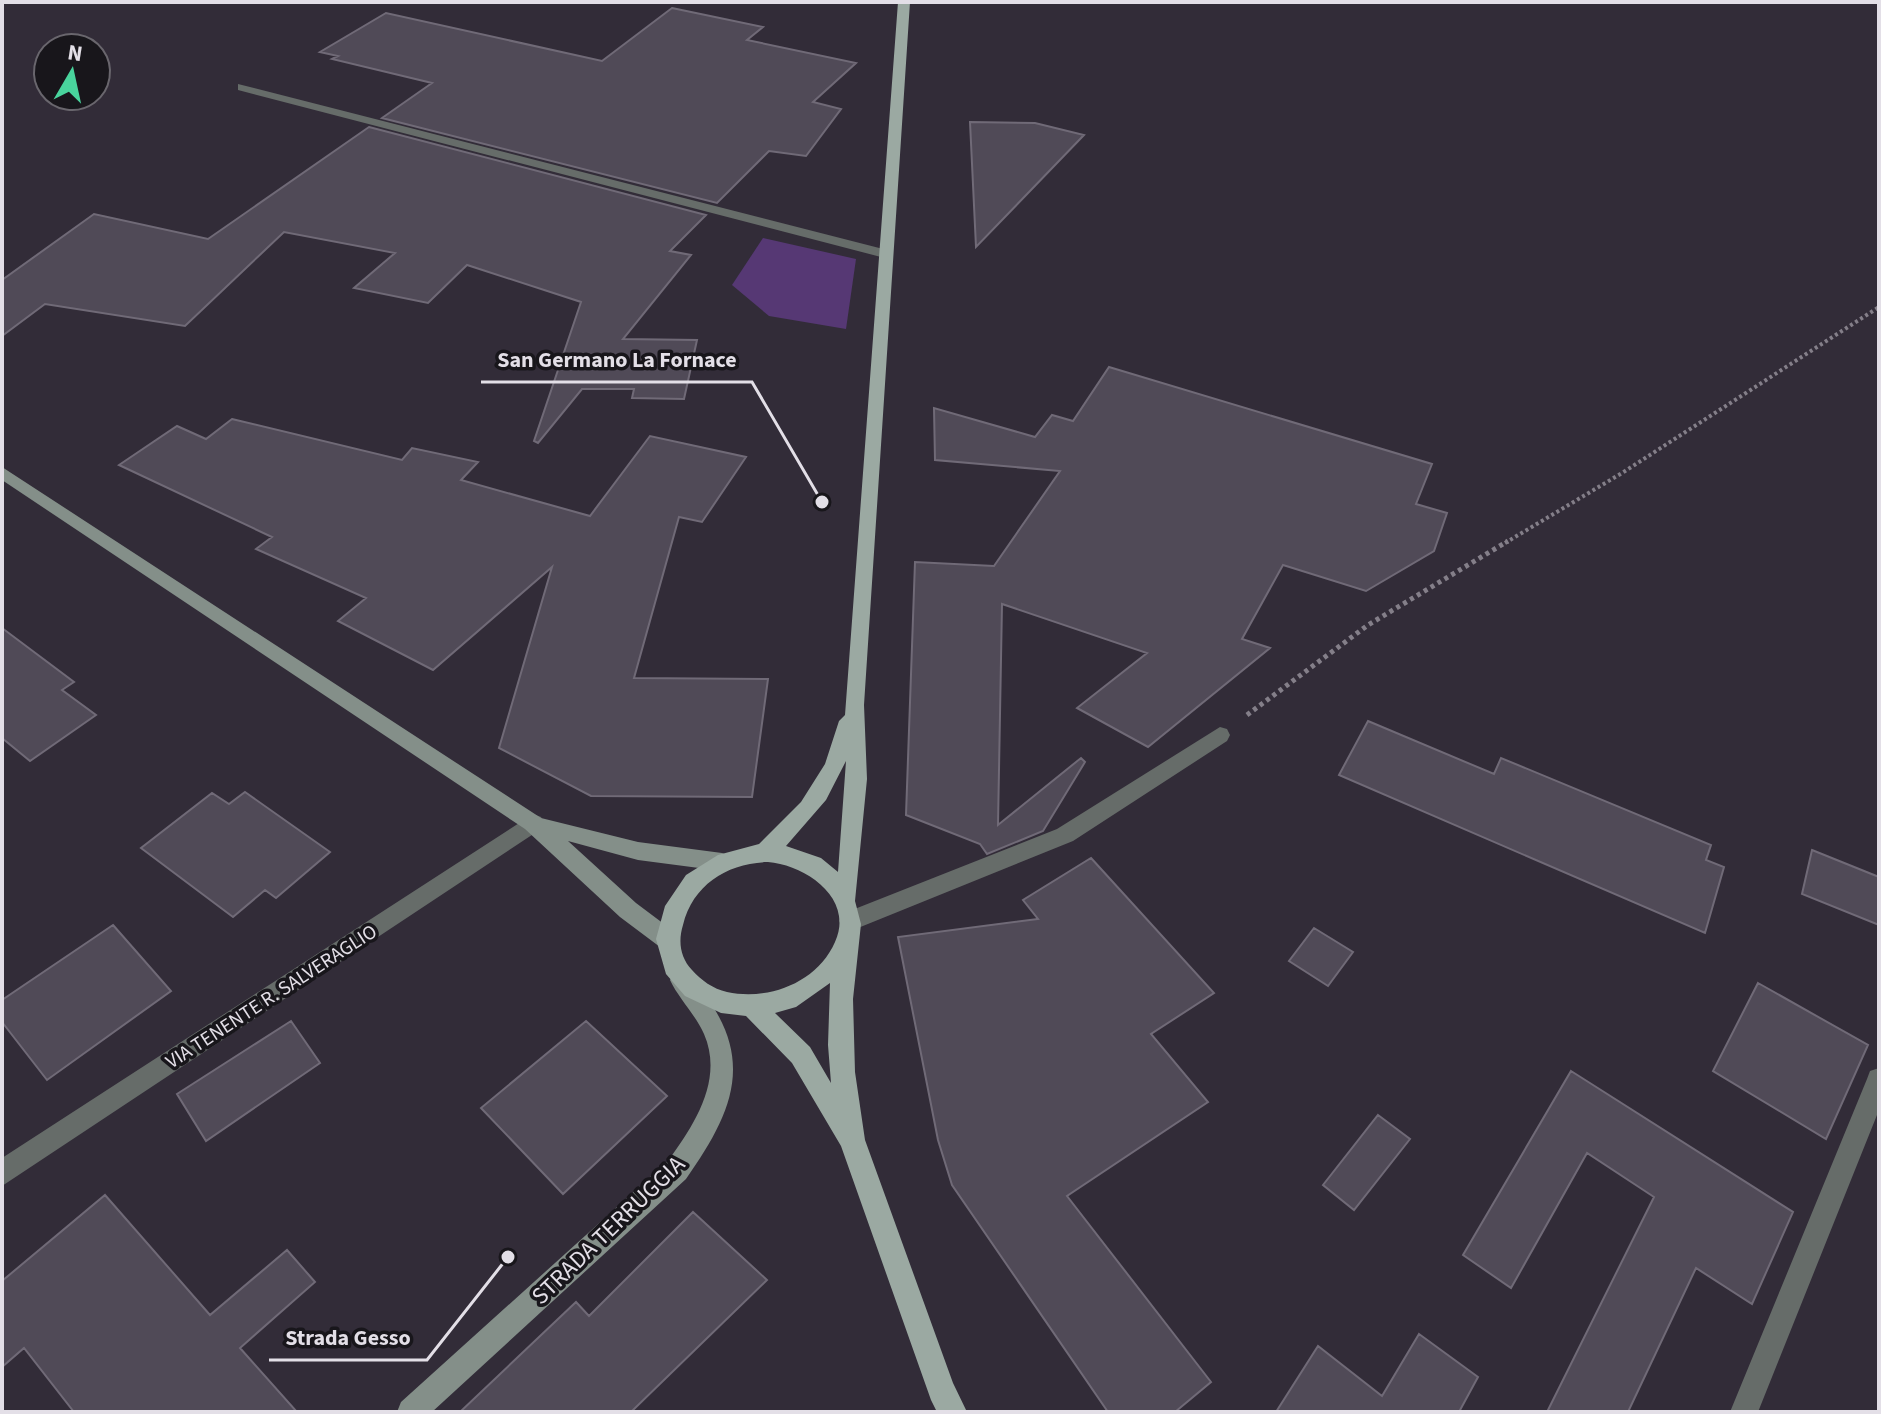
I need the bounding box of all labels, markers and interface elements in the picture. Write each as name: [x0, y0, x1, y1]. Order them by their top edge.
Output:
north arrow: [32, 32, 112, 112]
text: N: [65, 36, 85, 70]
callout: San Germano La Fornace: [481, 336, 752, 382]
text: San Germano La Fornace: [497, 344, 737, 376]
street label: VIA TENENTE R. SALVERAGLIO: [160, 918, 383, 1076]
street label: STRADA TERRUGGIA: [524, 1148, 693, 1313]
callout: Strada Gesso: [269, 1314, 427, 1360]
text: Strada Gesso: [285, 1322, 411, 1354]

